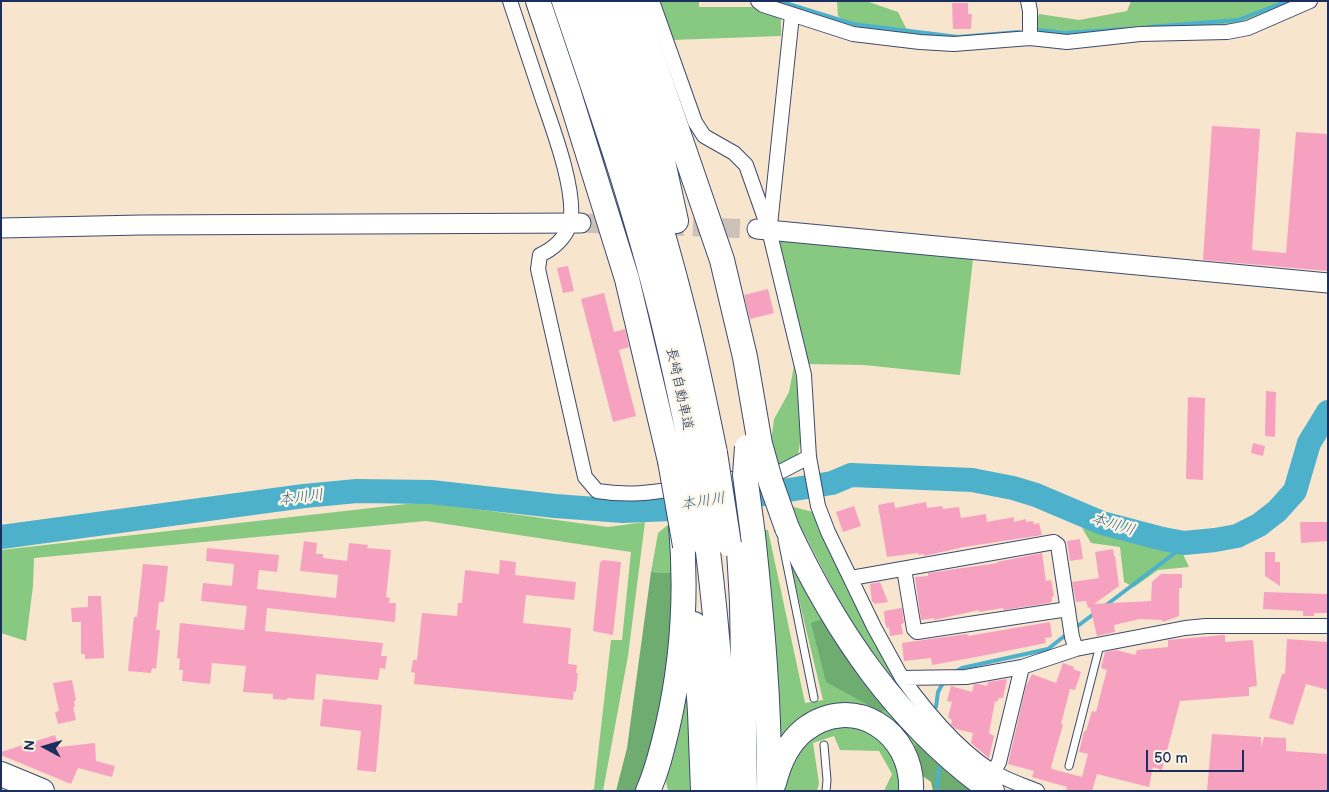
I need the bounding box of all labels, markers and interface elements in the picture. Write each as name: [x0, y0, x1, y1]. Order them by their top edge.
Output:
street label: 長崎自動車道: [662, 346, 696, 432]
water label: 本川川: [278, 486, 324, 510]
water label: 本川川: [679, 490, 727, 514]
water label: 本川川: [1089, 510, 1137, 540]
north arrow: [20, 722, 70, 772]
text: N: [21, 739, 39, 752]
scale bar: [1149, 740, 1246, 772]
text: 50 m: [1154, 749, 1188, 768]

